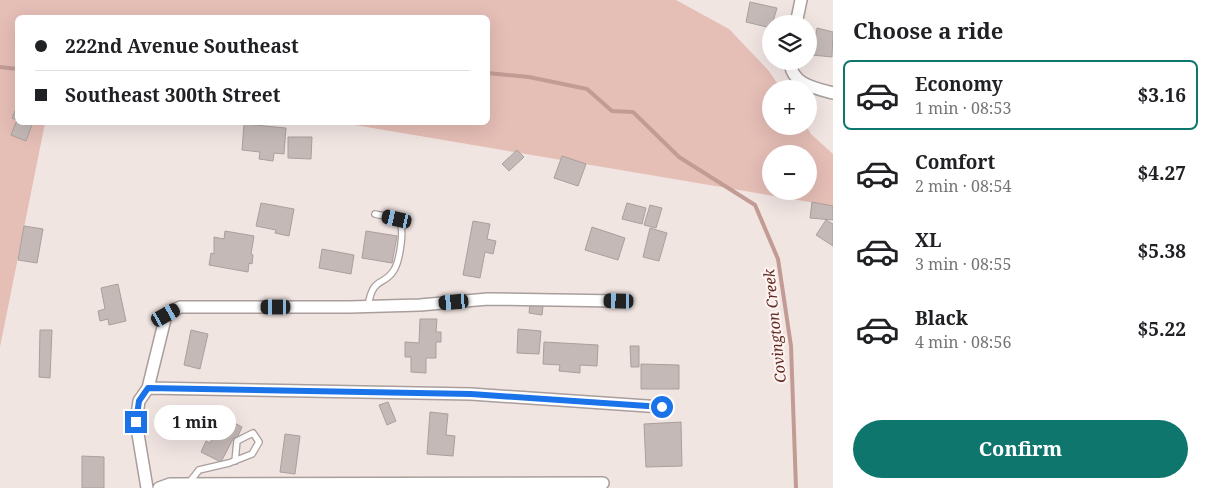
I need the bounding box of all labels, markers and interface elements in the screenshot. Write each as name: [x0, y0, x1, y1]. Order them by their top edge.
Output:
map controls: [762, 15, 817, 200]
button: layers: [762, 15, 817, 70]
text: Choose a ride: [853, 15, 1003, 45]
text: 222nd Avenue Southeast: [65, 33, 299, 59]
text: Economy: [915, 71, 1003, 97]
icon: car: [855, 73, 900, 118]
button: +: [762, 80, 817, 135]
text: Southeast 300th Street: [65, 82, 280, 108]
text: $3.16: [1137, 82, 1186, 108]
text: 1 min · 08:53: [915, 97, 1011, 119]
button: −: [762, 145, 817, 200]
text: Comfort: [915, 149, 995, 175]
icon: car: [855, 151, 900, 196]
text: $4.27: [1137, 160, 1186, 186]
text: 2 min · 08:54: [915, 175, 1011, 197]
car: [380, 208, 413, 230]
text: XL: [915, 227, 941, 253]
icon: car: [855, 229, 900, 274]
text: $5.38: [1137, 238, 1186, 264]
text: 3 min · 08:55: [915, 253, 1011, 275]
water label: Covington Creek: [758, 268, 790, 384]
car: [438, 293, 469, 311]
car: [603, 293, 634, 309]
car: [261, 300, 291, 315]
car: [149, 301, 182, 329]
text: Black: [915, 305, 968, 331]
icon: car: [855, 307, 900, 352]
text: $5.22: [1137, 316, 1186, 342]
text: 4 min · 08:56: [915, 331, 1011, 353]
route start: [651, 396, 673, 418]
callout: 1 min: [154, 404, 236, 440]
route end: [125, 411, 147, 433]
text: 1 min: [172, 411, 218, 433]
button: Confirm: [853, 420, 1188, 478]

